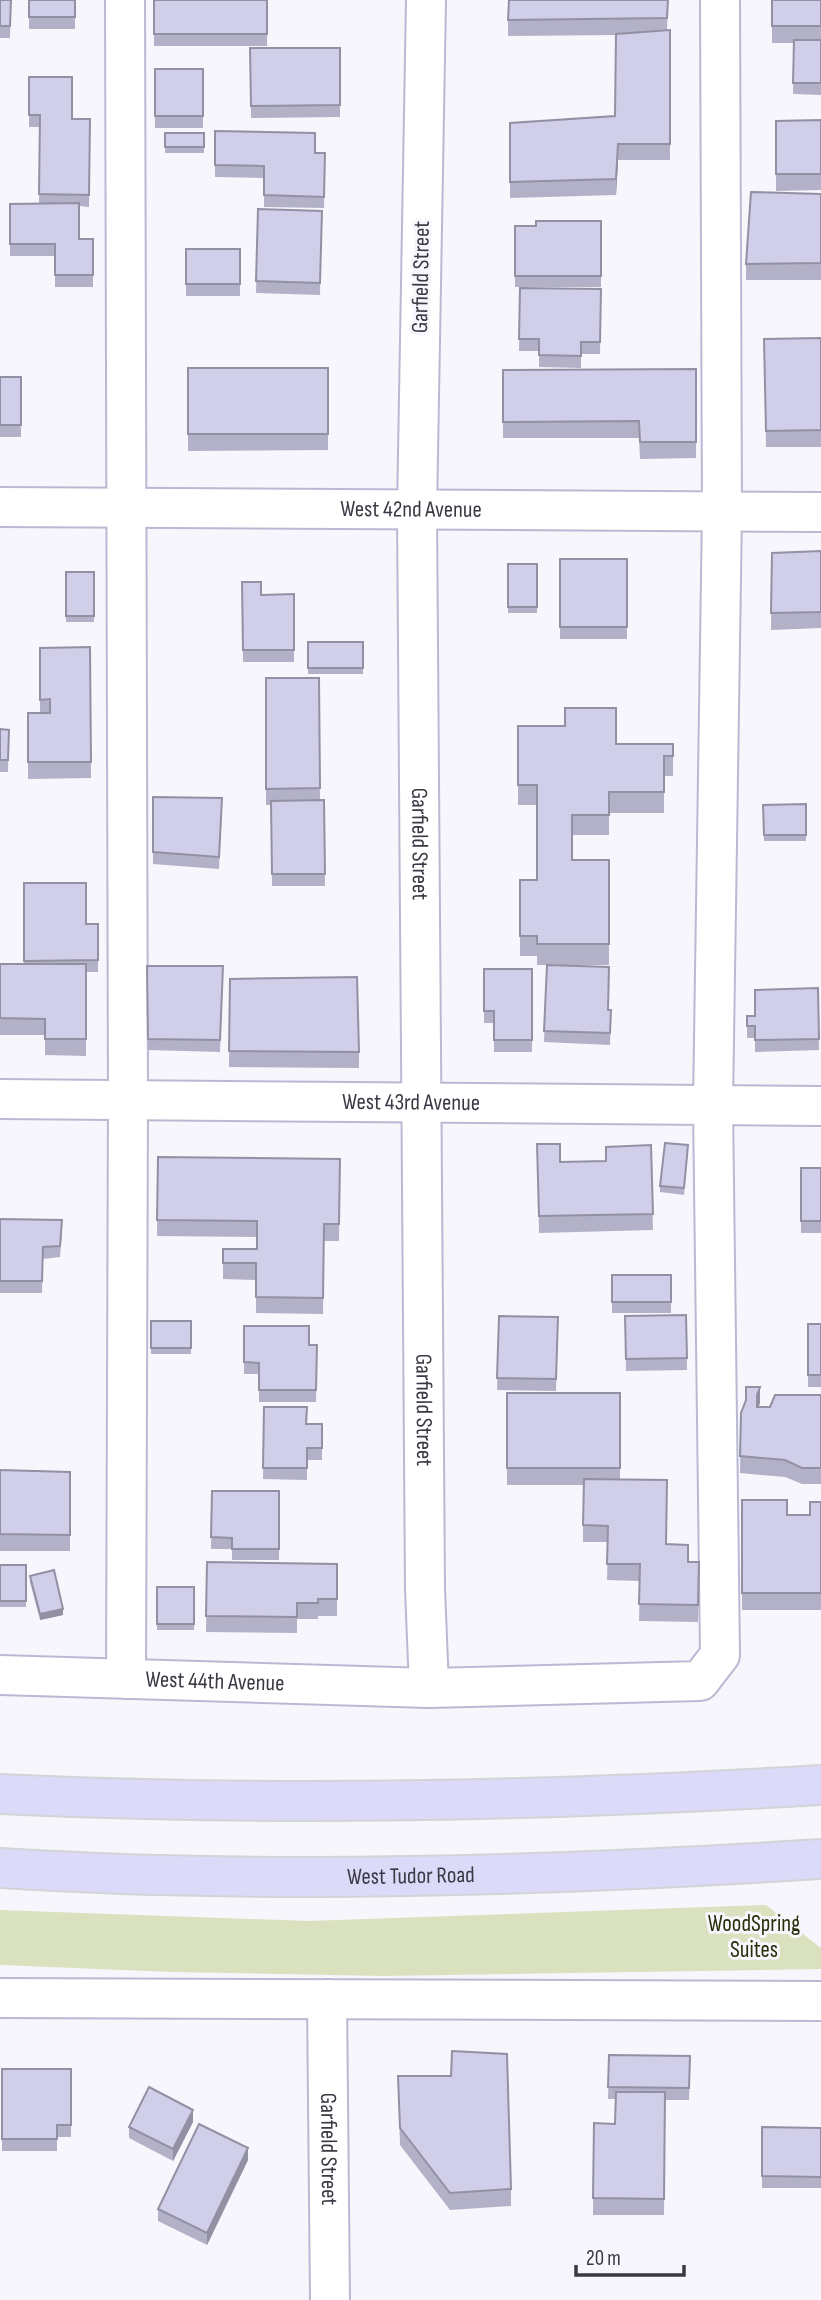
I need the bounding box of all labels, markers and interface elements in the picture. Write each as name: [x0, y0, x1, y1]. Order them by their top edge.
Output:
street label: Garfield Street: [406, 221, 436, 333]
street label: West 42nd Avenue: [340, 495, 482, 524]
street label: Garfield Street: [405, 788, 434, 900]
street label: West 43rd Avenue: [342, 1088, 480, 1117]
street label: Garfield Street: [409, 1354, 438, 1466]
street label: West 44th Avenue: [145, 1665, 285, 1698]
street label: West Tudor Road: [347, 1861, 475, 1891]
park label: WoodSpring Suites: [708, 1910, 800, 1964]
street label: Garfield Street: [314, 2093, 343, 2205]
scale bar: [576, 2234, 684, 2278]
text: 20 m: [586, 2246, 621, 2271]

